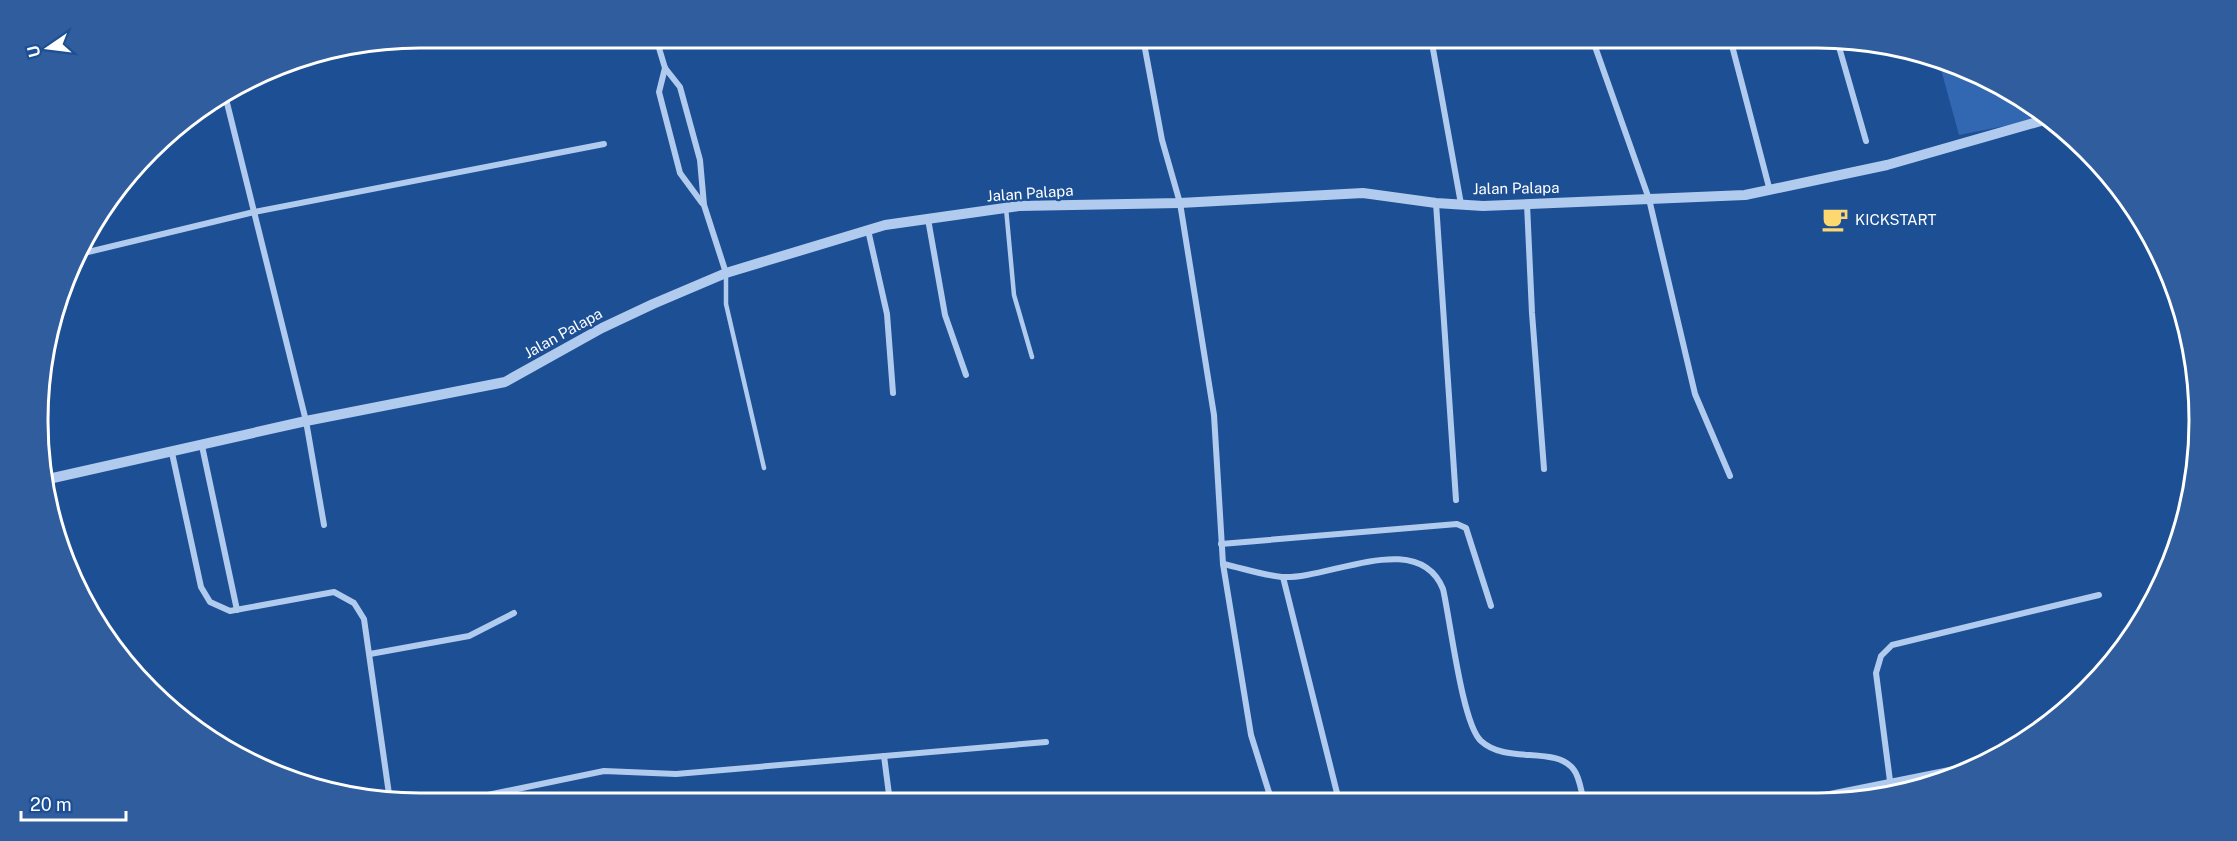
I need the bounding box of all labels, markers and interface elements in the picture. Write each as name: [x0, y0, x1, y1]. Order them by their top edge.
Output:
north arrow: [18, 18, 78, 78]
text: U: [23, 44, 45, 59]
street label: Jalan Palapa: [1472, 179, 1560, 197]
street label: Jalan Palapa: [986, 181, 1074, 205]
cafe icon: KICKSTART: [1820, 204, 1850, 234]
place label: KICKSTART: [1855, 211, 1937, 228]
street label: Jalan Palapa: [521, 305, 605, 361]
scale bar: [21, 784, 126, 822]
text: 20 m: [30, 794, 72, 815]

